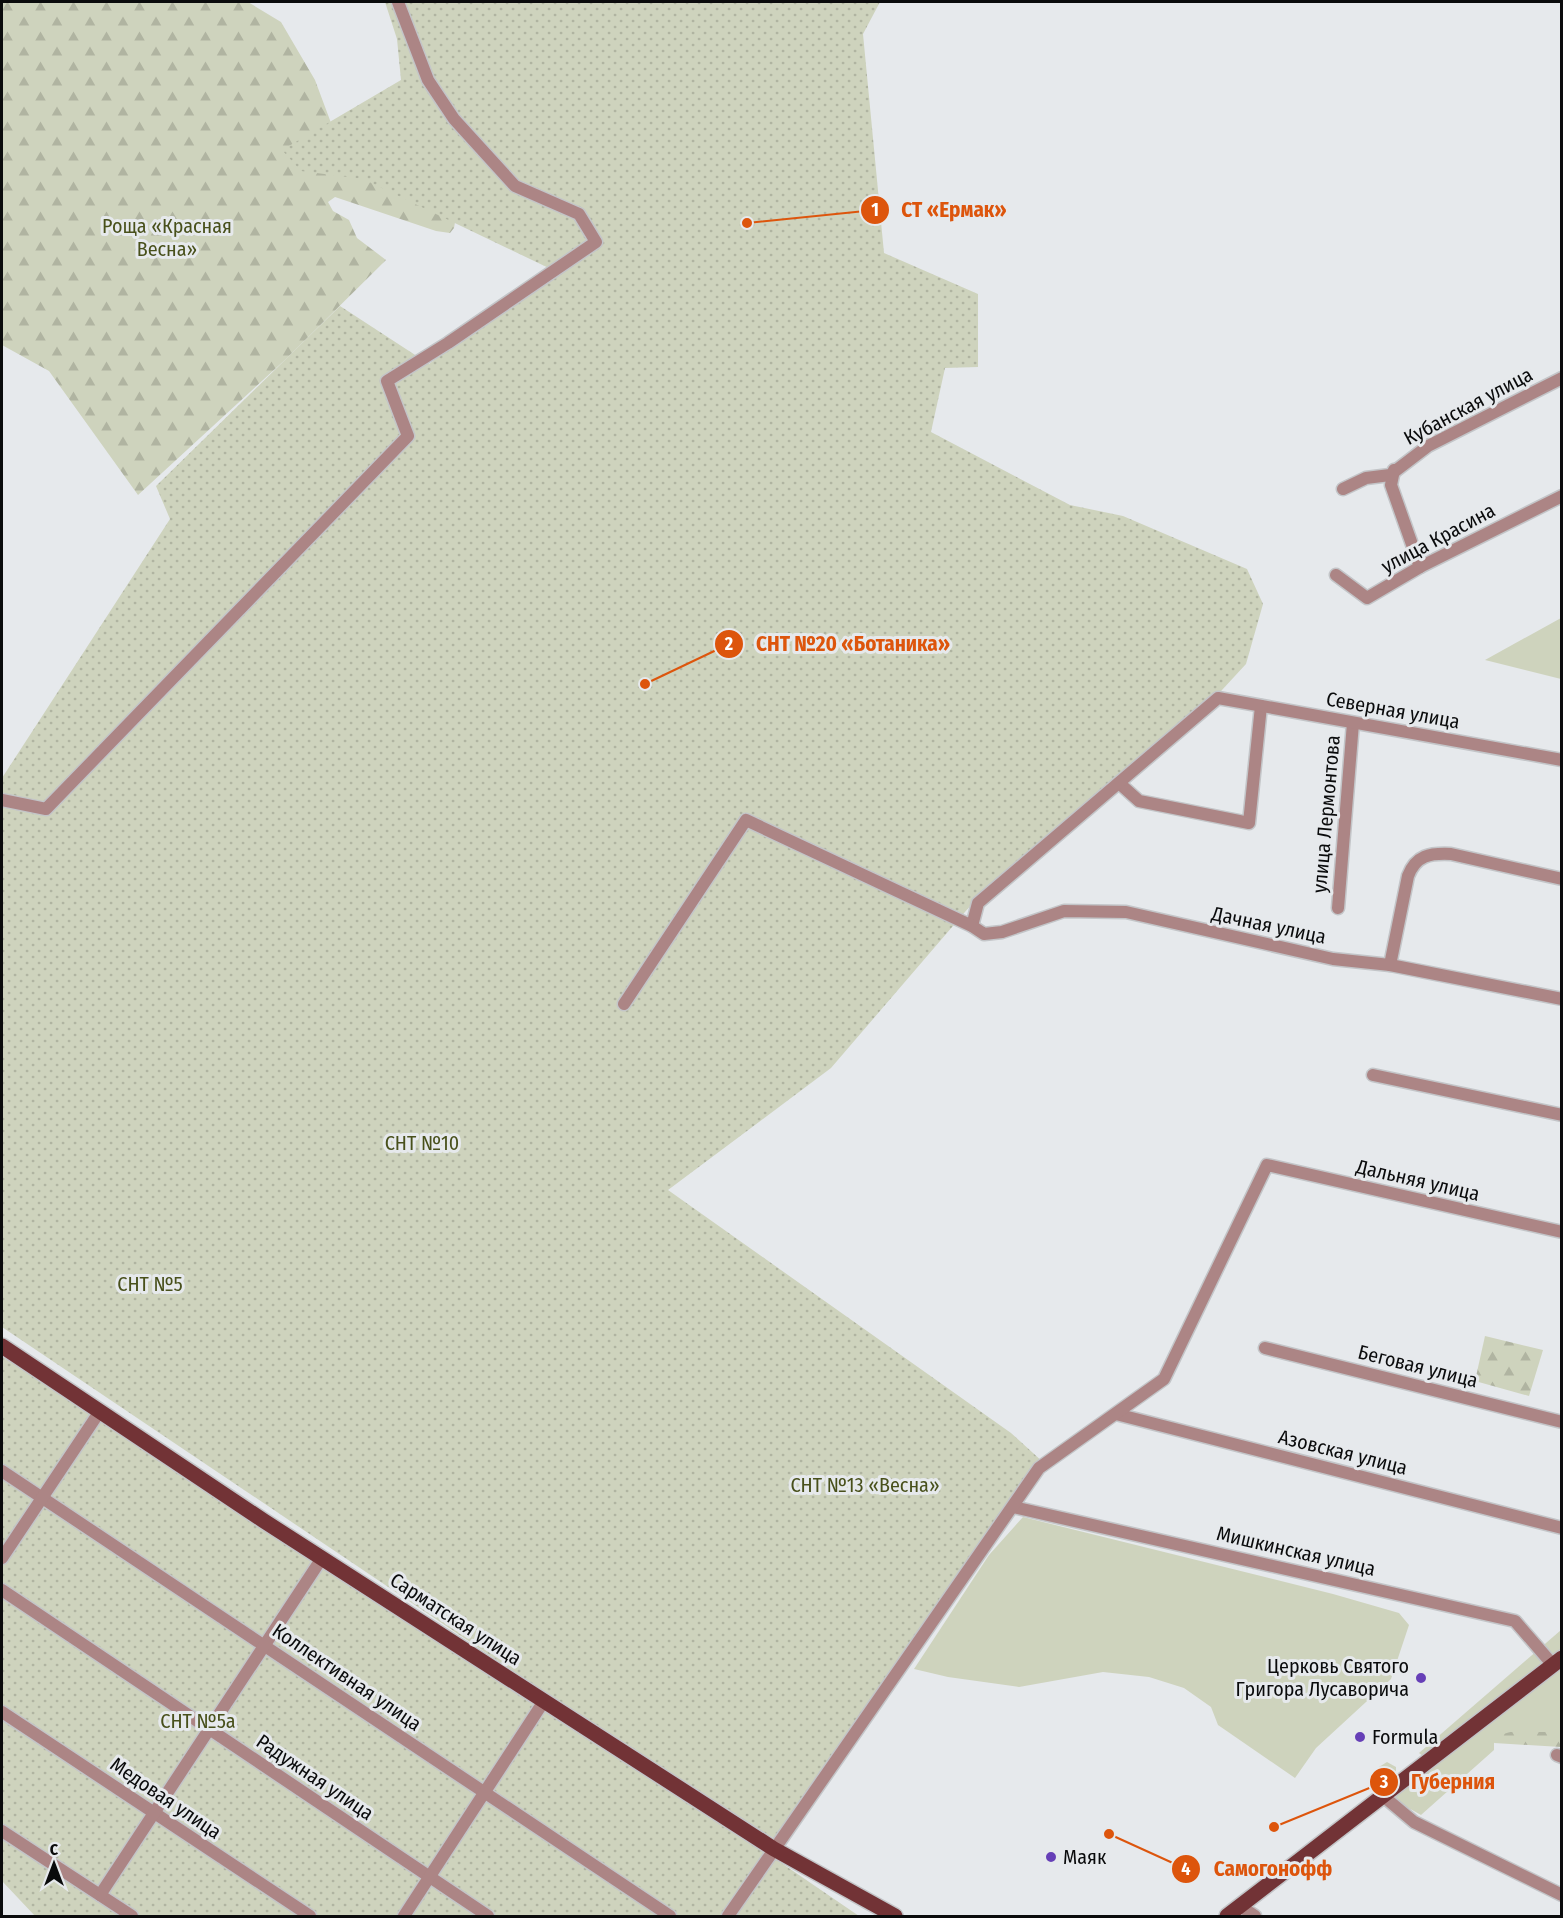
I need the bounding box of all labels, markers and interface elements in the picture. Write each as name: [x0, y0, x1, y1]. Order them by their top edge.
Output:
callout: СТ «Ермак»: [860, 190, 1019, 229]
text: СТ «Ермак»: [901, 197, 1007, 223]
text: 1: [871, 199, 879, 221]
park label: Роща «Красная Весна»: [102, 214, 232, 261]
street label: Кубанская улица: [1400, 362, 1536, 450]
street label: улица Красина: [1377, 498, 1499, 578]
callout: СНТ №20 «Ботаника»: [714, 624, 962, 663]
text: СНТ №20 «Ботаника»: [756, 631, 950, 657]
text: 2: [724, 633, 733, 655]
street label: Северная улица: [1324, 686, 1462, 734]
street label: улица Лермонтова: [1307, 734, 1345, 894]
street label: Дачная улица: [1209, 901, 1328, 949]
park label: СНТ №10: [385, 1131, 459, 1155]
street label: Дальняя улица: [1353, 1154, 1482, 1206]
park label: СНТ №5: [117, 1272, 183, 1296]
street label: Беговая улица: [1356, 1340, 1480, 1392]
street label: Азовская улица: [1276, 1424, 1410, 1480]
park label: СНТ №13 «Весна»: [790, 1473, 940, 1497]
street label: Мишкинская улица: [1214, 1521, 1378, 1581]
street label: Сарматская улица: [386, 1568, 526, 1670]
street label: Коллективная улица: [268, 1618, 426, 1736]
place label: Церковь Святого Григора Лусаворича: [1235, 1654, 1409, 1701]
marker: Церковь Святого Григора Лусаворича: [1414, 1671, 1428, 1685]
park label: СНТ №5а: [160, 1709, 236, 1733]
place label: Formula: [1372, 1725, 1438, 1749]
street label: Радужная улица: [252, 1729, 378, 1825]
marker: Formula: [1353, 1730, 1367, 1744]
street label: Медовая улица: [106, 1752, 226, 1844]
callout: Губерния: [1369, 1762, 1507, 1801]
text: Губерния: [1411, 1769, 1495, 1795]
text: 3: [1379, 1771, 1389, 1793]
north arrow: [24, 1834, 84, 1894]
text: С: [50, 1840, 59, 1859]
place label: Маяк: [1063, 1845, 1107, 1869]
marker: Маяк: [1044, 1850, 1058, 1864]
callout: Самогонофф: [1171, 1850, 1344, 1889]
text: Самогонофф: [1214, 1856, 1332, 1882]
text: 4: [1181, 1858, 1191, 1880]

